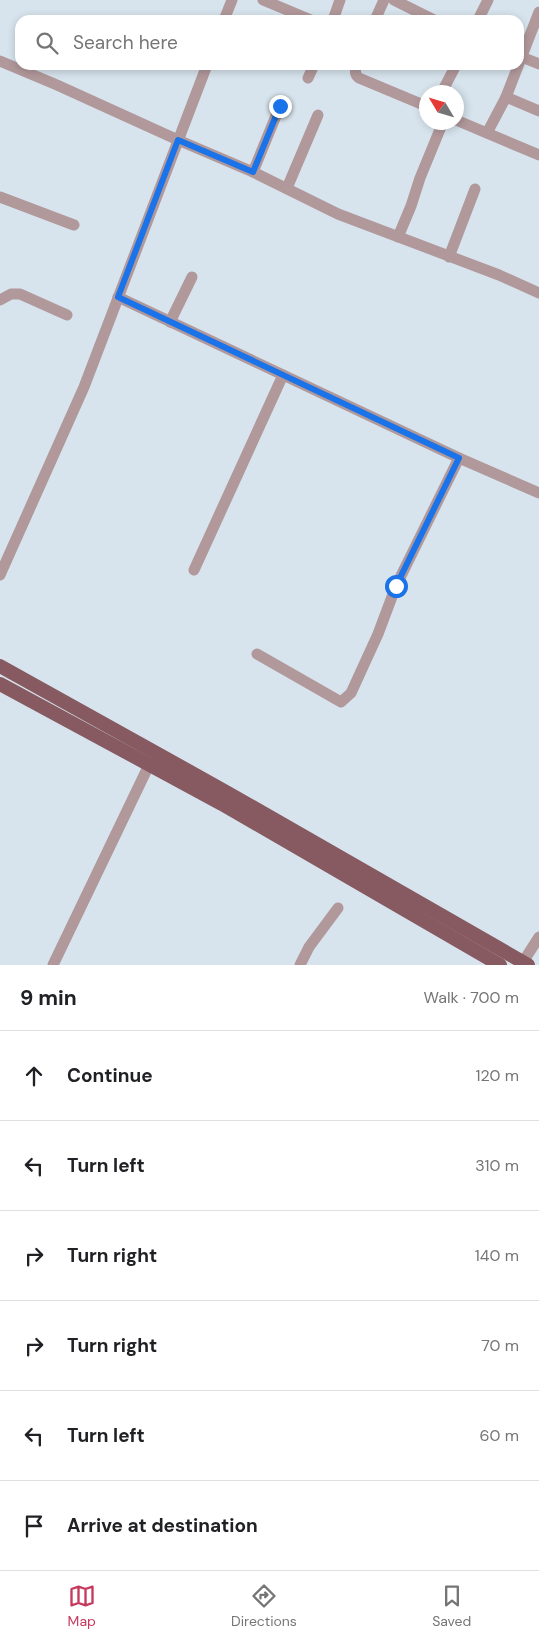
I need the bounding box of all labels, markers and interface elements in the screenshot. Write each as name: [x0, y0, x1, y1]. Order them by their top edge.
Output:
search box: [15, 15, 524, 70]
icon: search: [33, 29, 61, 57]
text: Search here: [73, 30, 178, 55]
north arrow: [419, 85, 464, 130]
route end: [269, 95, 292, 118]
route start: [385, 575, 408, 598]
text: 9 min: [20, 984, 77, 1012]
text: Walk · 700 m: [424, 987, 519, 1008]
icon: ahead: [20, 1062, 48, 1090]
text: Continue: [67, 1063, 153, 1088]
text: 120 m: [475, 1065, 519, 1086]
icon: left: [20, 1152, 48, 1180]
text: Turn left: [67, 1153, 145, 1178]
text: 310 m: [475, 1155, 519, 1176]
icon: right: [20, 1242, 48, 1270]
text: Turn right: [67, 1243, 157, 1268]
text: 140 m: [475, 1245, 519, 1266]
icon: right: [20, 1332, 48, 1360]
text: Turn right: [67, 1333, 157, 1358]
text: 70 m: [481, 1335, 519, 1356]
icon: left: [20, 1422, 48, 1450]
text: Turn left: [67, 1423, 145, 1448]
text: 60 m: [479, 1425, 519, 1446]
icon: arrive: [20, 1512, 48, 1540]
text: Arrive at destination: [67, 1513, 258, 1538]
tab: Map: [68, 1582, 96, 1630]
tab: Directions: [231, 1582, 297, 1630]
tab: Saved: [432, 1582, 471, 1630]

